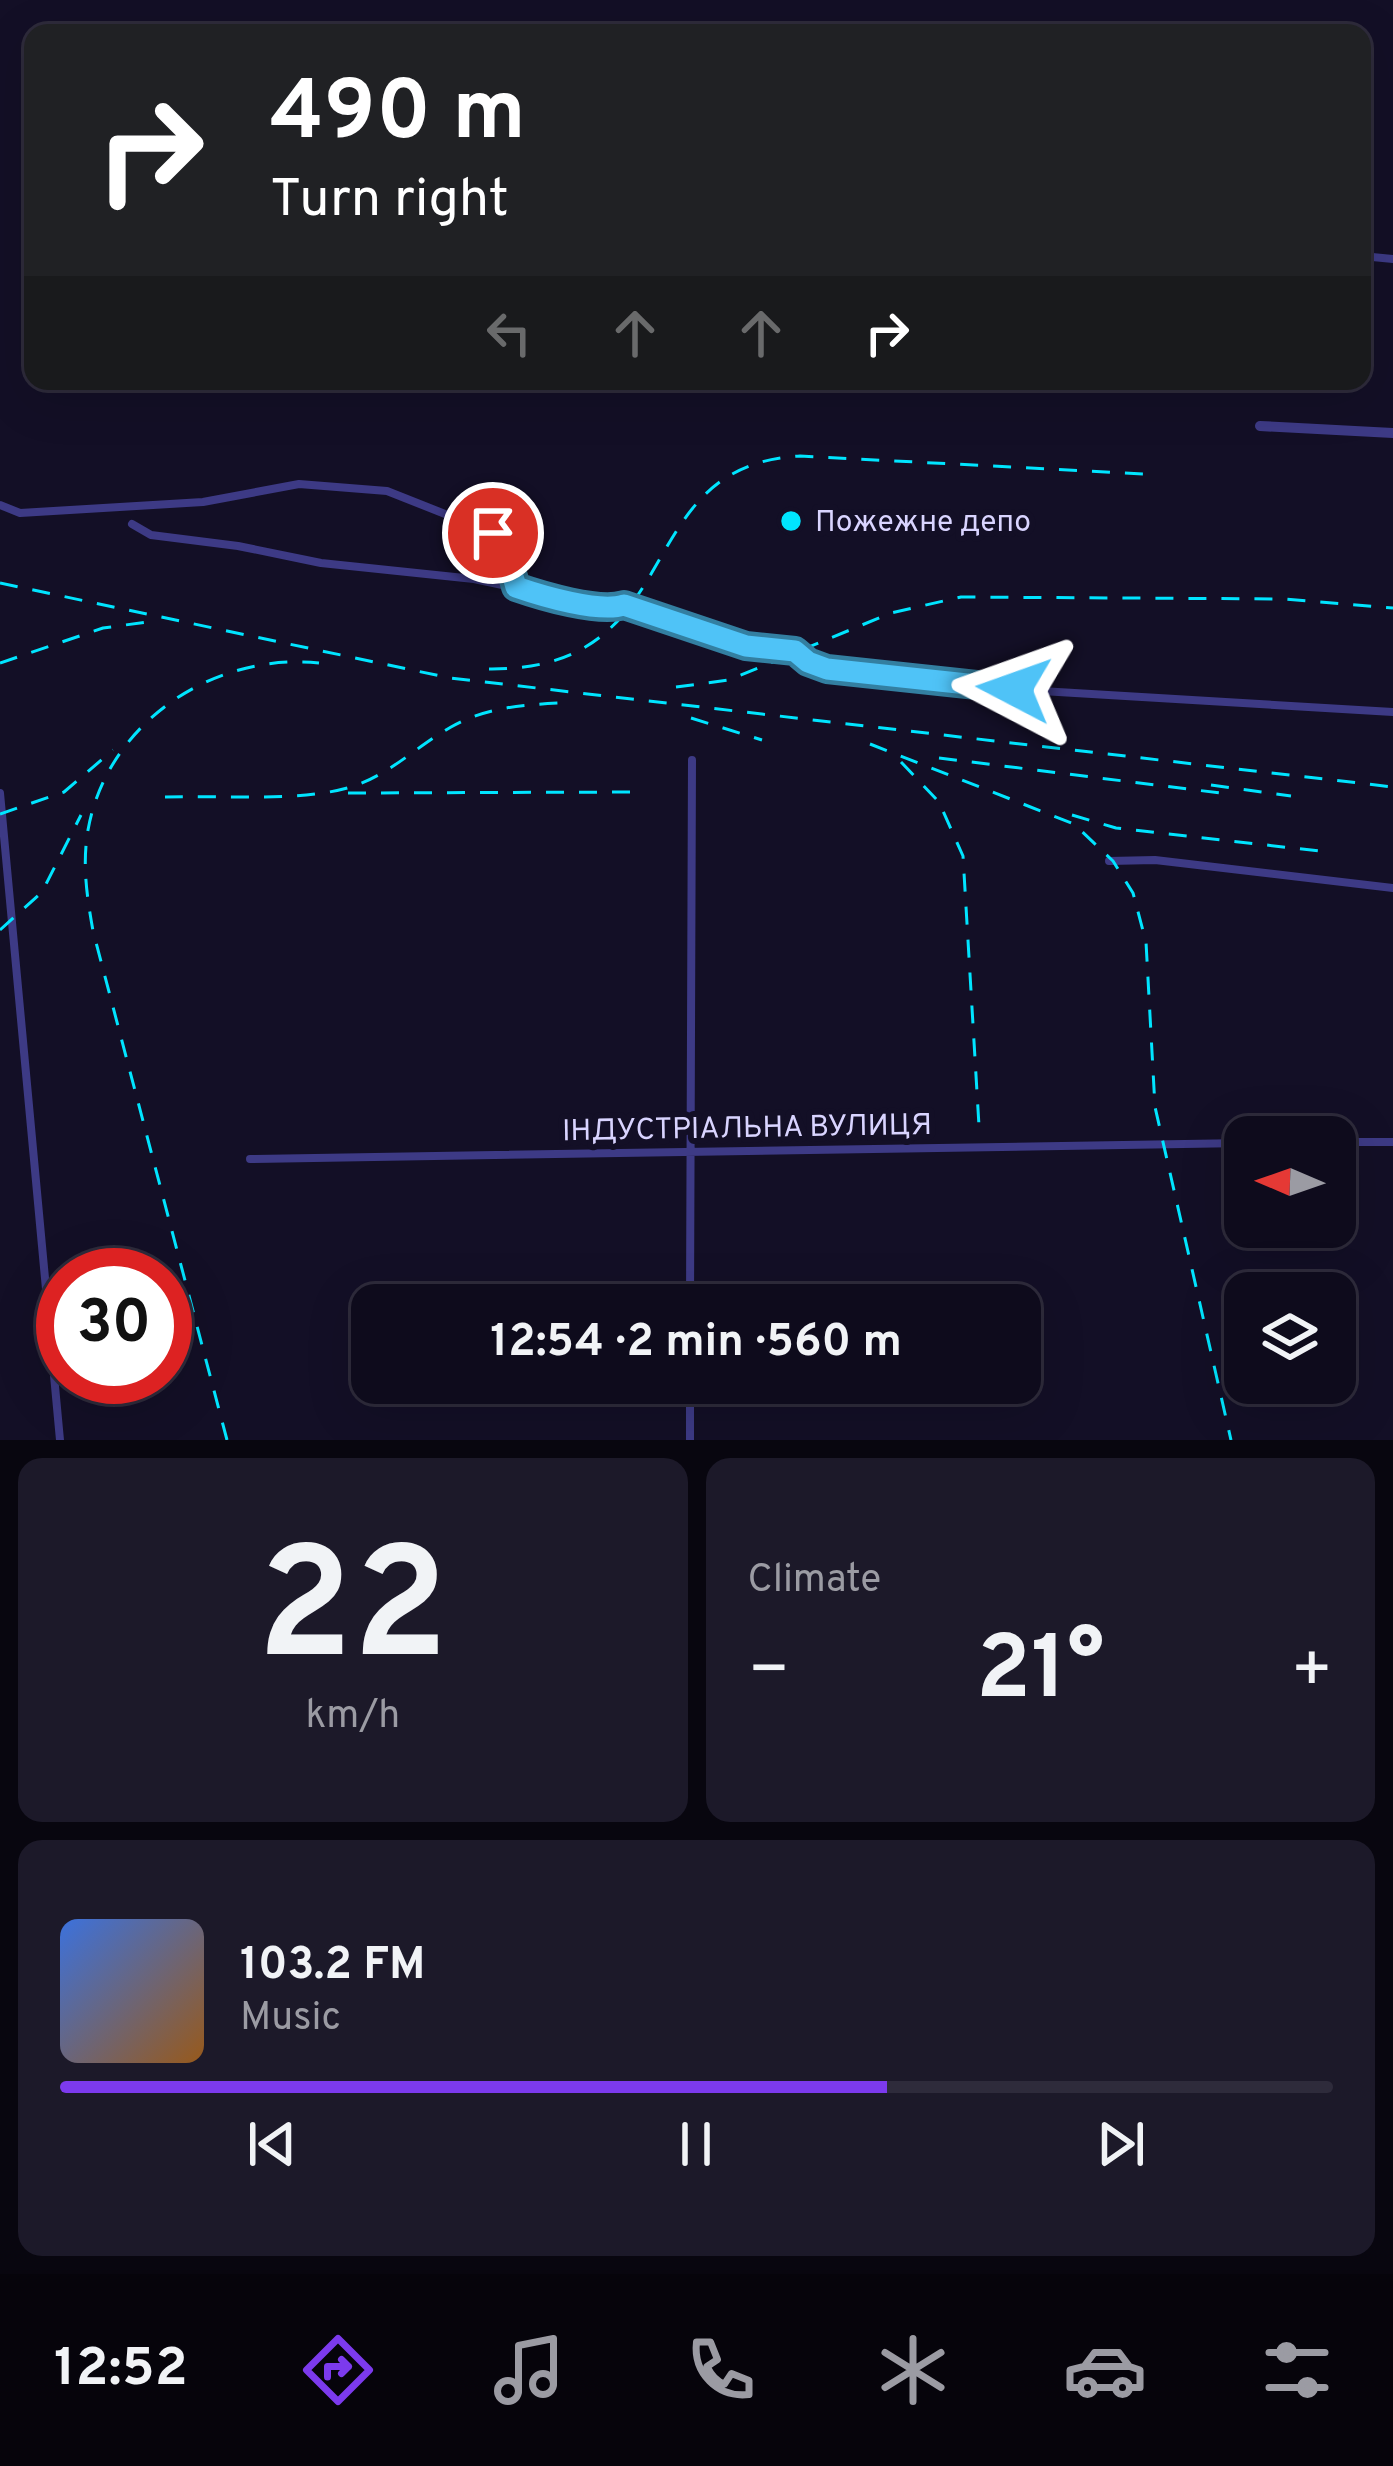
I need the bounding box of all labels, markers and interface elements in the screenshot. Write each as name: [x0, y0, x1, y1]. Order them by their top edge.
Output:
text: 490 m: [270, 63, 526, 169]
icon: right: [72, 72, 228, 228]
text: Turn right: [270, 167, 509, 236]
icon: left: [476, 300, 542, 366]
icon: ahead: [602, 300, 668, 366]
icon: ahead: [728, 300, 794, 366]
icon: right: [854, 300, 920, 366]
pin: [442, 482, 544, 584]
icon: arrive: [460, 500, 526, 566]
place label: Пожежне депо: [815, 505, 1031, 542]
marker: Пожежне депо: [778, 508, 804, 534]
position arrow: [951, 626, 1077, 752]
street label: ІНДУСТРІАЛЬНА ВУЛИЦЯ: [562, 1108, 932, 1151]
north arrow: [1224, 1116, 1356, 1248]
map controls: [1224, 1116, 1356, 1404]
speed limit sign: 30: [36, 1248, 192, 1404]
button: layers: [1224, 1272, 1356, 1404]
text: 12:54 · 2 min · 560 m: [490, 1315, 902, 1372]
text: 22: [257, 1516, 448, 1714]
text: Climate: [748, 1557, 881, 1606]
text: 21°: [976, 1617, 1104, 1730]
text: −: [748, 1632, 790, 1715]
text: +: [1290, 1632, 1333, 1715]
text: km/h: [305, 1693, 400, 1742]
text: 103.2 FM: [240, 1938, 426, 1995]
text: Music: [240, 1995, 341, 2044]
icon: previous: [239, 2111, 305, 2177]
icon: pause: [663, 2111, 729, 2177]
icon: next: [1088, 2111, 1154, 2177]
icon: directions: [296, 2328, 380, 2412]
icon: music: [487, 2328, 571, 2412]
icon: phone: [679, 2328, 763, 2412]
icon: climate: [871, 2328, 955, 2412]
icon: car: [1063, 2328, 1147, 2412]
icon: filters: [1255, 2328, 1339, 2412]
text: 12:52: [54, 2336, 188, 2405]

